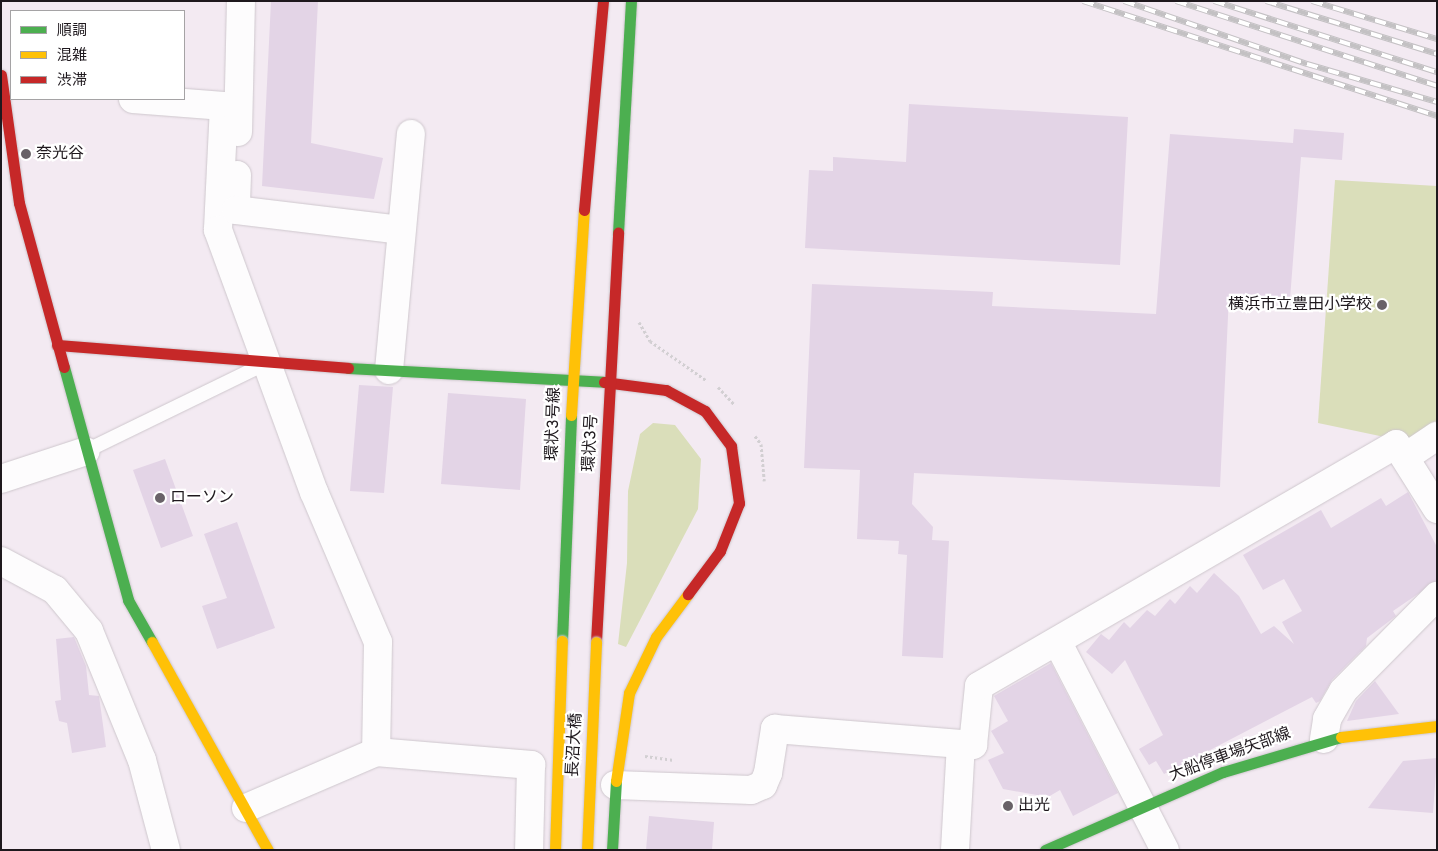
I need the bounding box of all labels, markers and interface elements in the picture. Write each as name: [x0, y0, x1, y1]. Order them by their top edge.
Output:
legend: [10, 10, 185, 100]
text: 順調: [57, 22, 87, 41]
text: 混雑: [57, 47, 87, 66]
text: 渋滞: [57, 72, 87, 91]
place label: 奈光谷: [36, 144, 84, 164]
marker: 奈光谷: [20, 148, 32, 160]
place label: 横浜市立豊田小学校: [1228, 295, 1372, 315]
marker: 横浜市立豊田小学校: [1376, 299, 1388, 311]
street label: 環状3号線: [543, 387, 565, 461]
street label: 環状3号: [580, 414, 602, 472]
place label: ローソン: [170, 488, 234, 508]
marker: ローソン: [154, 492, 166, 504]
street label: 長沼大橋: [564, 713, 586, 777]
street label: 大船停車場矢部線: [1167, 724, 1293, 786]
place label: 出光: [1018, 796, 1050, 816]
marker: 出光: [1002, 800, 1014, 812]

